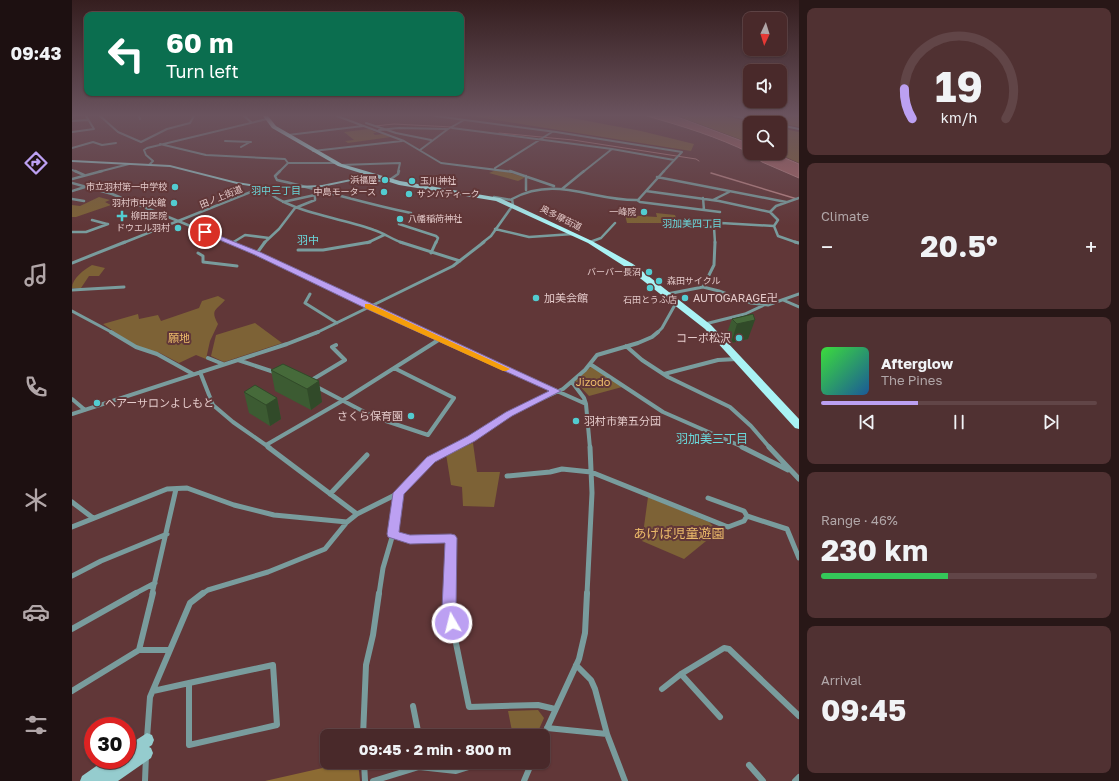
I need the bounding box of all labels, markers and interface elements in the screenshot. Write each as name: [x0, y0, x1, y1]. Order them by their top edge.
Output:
north arrow: [743, 12, 787, 56]
map controls: [743, 12, 787, 160]
text: 60 m: [166, 26, 233, 59]
icon: left: [100, 28, 152, 80]
text: 09:43: [10, 42, 62, 64]
text: Turn left: [166, 60, 239, 82]
text: 19: [935, 61, 983, 111]
button: sound: [743, 64, 787, 108]
text: km/h: [941, 109, 977, 126]
button: search: [743, 116, 787, 160]
icon: directions: [22, 149, 50, 177]
place label: 浜福屋: [350, 174, 377, 185]
marker: 浜福屋: [380, 175, 390, 185]
place label: 玉川神社: [420, 175, 456, 186]
marker: 玉川神社: [407, 176, 417, 186]
place label: 市立羽村第一中学校: [86, 181, 167, 192]
marker: 市立羽村第一中学校: [170, 182, 180, 192]
street label: 田ノ上街道: [198, 183, 244, 210]
district label: 羽中三丁目: [251, 184, 301, 196]
place label: 中島モータース: [313, 186, 376, 197]
marker: 中島モータース: [379, 187, 389, 197]
place label: サンパティーク: [417, 188, 479, 199]
marker: サンパティーク: [404, 189, 414, 199]
place label: 羽村市中央館: [112, 197, 166, 208]
marker: 羽村市中央館: [169, 198, 179, 208]
street label: 奥多摩街道: [539, 203, 584, 232]
place label: 一峰院: [609, 206, 636, 217]
marker: 一峰院: [639, 207, 649, 217]
text: Climate: [821, 208, 869, 224]
marker: 柳田医院: [116, 210, 128, 222]
place label: 柳田医院: [131, 210, 167, 221]
place label: 八幡稲荷神社: [408, 213, 462, 224]
marker: 八幡稲荷神社: [395, 214, 405, 224]
pin: [188, 215, 222, 249]
district label: 羽加美四丁目: [662, 217, 722, 229]
icon: arrive: [194, 221, 216, 243]
place label: ドウエル羽村: [116, 222, 170, 233]
marker: ドウエル羽村: [173, 223, 183, 233]
text: 20.5°: [920, 228, 998, 264]
district label: 羽中: [297, 233, 319, 246]
text: −: [821, 233, 833, 260]
text: +: [1085, 233, 1097, 260]
icon: music: [22, 261, 50, 289]
place label: バーバー長沼: [587, 266, 641, 277]
marker: バーバー長沼: [644, 267, 654, 277]
place label: 森田サイクル: [667, 275, 721, 286]
marker: 森田サイクル: [654, 276, 664, 286]
marker: 石田とうふ店: [645, 283, 655, 293]
place label: 加美会館: [544, 291, 588, 304]
place label: AUTOGARAGE卍: [693, 291, 778, 304]
marker: 加美会館: [531, 293, 541, 303]
marker: AUTOGARAGE卍: [680, 293, 690, 303]
place label: 石田とうふ店: [623, 294, 677, 305]
park label: 願地: [168, 331, 190, 344]
place label: コーポ松沢: [676, 331, 731, 344]
marker: コーポ松沢: [734, 333, 744, 343]
text: Afterglow: [881, 354, 953, 372]
text: The Pines: [881, 372, 942, 388]
icon: phone: [22, 373, 50, 401]
park label: Jizodo: [576, 375, 611, 388]
place label: ヘアーサロンよしもと: [105, 396, 214, 409]
marker: ヘアーサロンよしもと: [92, 398, 102, 408]
place label: さくら保育園: [337, 409, 403, 422]
marker: さくら保育園: [406, 411, 416, 421]
icon: previous: [856, 411, 878, 433]
icon: pause: [948, 411, 970, 433]
icon: next: [1040, 411, 1062, 433]
place label: 羽村市第五分団: [584, 414, 661, 427]
marker: 羽村市第五分団: [571, 416, 581, 426]
district label: 羽加美三丁目: [676, 431, 748, 446]
icon: climate: [22, 486, 50, 514]
text: Range · 46%: [821, 512, 898, 528]
park label: あげば児童遊園: [633, 525, 725, 541]
text: 230 km: [821, 532, 928, 568]
icon: car: [22, 598, 50, 626]
position arrow: [431, 602, 473, 644]
text: Arrival: [821, 672, 862, 688]
text: 09:45: [821, 692, 906, 728]
icon: filters: [22, 711, 50, 739]
speed limit sign: 30: [84, 717, 136, 769]
text: 09:45 · 2 min · 800 m: [359, 740, 511, 758]

